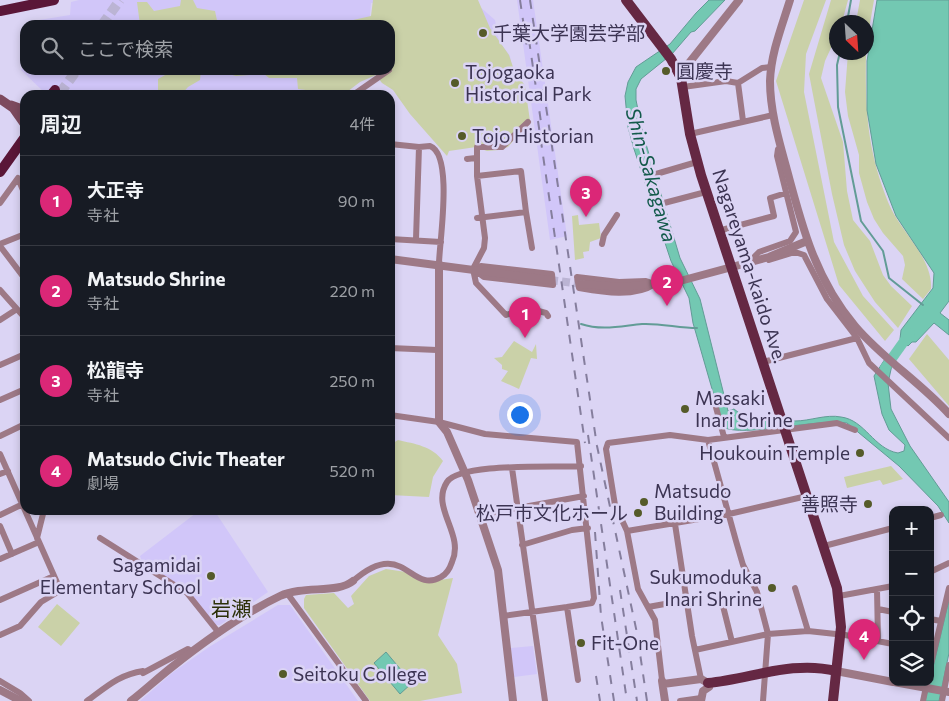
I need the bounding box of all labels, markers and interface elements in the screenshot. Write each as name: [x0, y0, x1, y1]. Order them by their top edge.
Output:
north arrow: [829, 15, 874, 60]
search box: [20, 20, 395, 75]
place label: 千葉大学園芸学部: [493, 21, 645, 44]
marker: 千葉大学園芸学部: [477, 27, 489, 39]
icon: search: [38, 34, 66, 62]
text: ここで検索: [78, 37, 173, 60]
place label: 圓慶寺: [676, 59, 733, 82]
place label: Tojogaoka Historical Park: [465, 60, 592, 105]
marker: 圓慶寺: [660, 65, 672, 77]
marker: Tojogaoka Historical Park: [449, 77, 461, 89]
water label: Shin-Sakagawa: [621, 105, 683, 245]
text: 周辺: [40, 111, 82, 136]
text: 4件: [349, 114, 375, 133]
place label: Tojo Historian: [472, 124, 594, 147]
marker: Tojo Historian: [456, 130, 468, 142]
street label: Nagareyama-kaido Ave.: [708, 166, 793, 366]
pin: 3: [570, 176, 602, 217]
text: 大正寺: [87, 178, 144, 201]
text: 1: [52, 191, 60, 210]
text: 90 m: [338, 191, 375, 210]
text: 寺社: [87, 205, 119, 224]
pin: 2: [651, 265, 683, 306]
text: Matsudo Shrine: [87, 267, 225, 290]
text: 2: [51, 281, 61, 300]
text: 220 m: [330, 281, 375, 300]
text: 寺社: [87, 293, 119, 312]
pin: 1: [509, 297, 541, 338]
text: 松龍寺: [87, 358, 144, 381]
text: 3: [51, 371, 61, 390]
text: 250 m: [329, 371, 375, 390]
text: 寺社: [87, 385, 119, 404]
place label: Massaki Inari Shrine: [695, 386, 793, 431]
your location: [507, 402, 533, 428]
marker: Massaki Inari Shrine: [679, 403, 691, 415]
place label: Houkouin Temple: [699, 441, 850, 464]
text: Matsudo Civic Theater: [87, 447, 285, 470]
marker: Houkouin Temple: [854, 447, 866, 459]
text: 4: [51, 461, 61, 480]
text: 520 m: [330, 461, 375, 480]
text: 劇場: [87, 473, 119, 492]
place label: Matsudo Building: [654, 479, 731, 524]
place label: 善照寺: [801, 492, 858, 515]
marker: Matsudo Building: [638, 496, 650, 508]
marker: 善照寺: [862, 498, 874, 510]
place label: 松戸市文化ホール: [476, 501, 628, 524]
map controls: [889, 506, 934, 686]
button: +: [889, 506, 934, 551]
marker: 松戸市文化ホール: [632, 507, 644, 519]
button: −: [889, 551, 934, 596]
place label: Sagamidai Elementary School: [40, 553, 201, 598]
place label: Sukumoduka Inari Shrine: [650, 565, 762, 610]
marker: Sagamidai Elementary School: [205, 570, 217, 582]
marker: Sukumoduka Inari Shrine: [766, 582, 778, 594]
district label: 岩瀬: [211, 596, 251, 620]
button: locate: [889, 596, 934, 641]
pin: 4: [848, 619, 880, 660]
place label: Fit-One: [591, 631, 659, 654]
marker: Fit-One: [575, 637, 587, 649]
button: layers: [889, 641, 934, 686]
place label: Seitoku College: [293, 662, 427, 685]
marker: Seitoku College: [277, 668, 289, 680]

